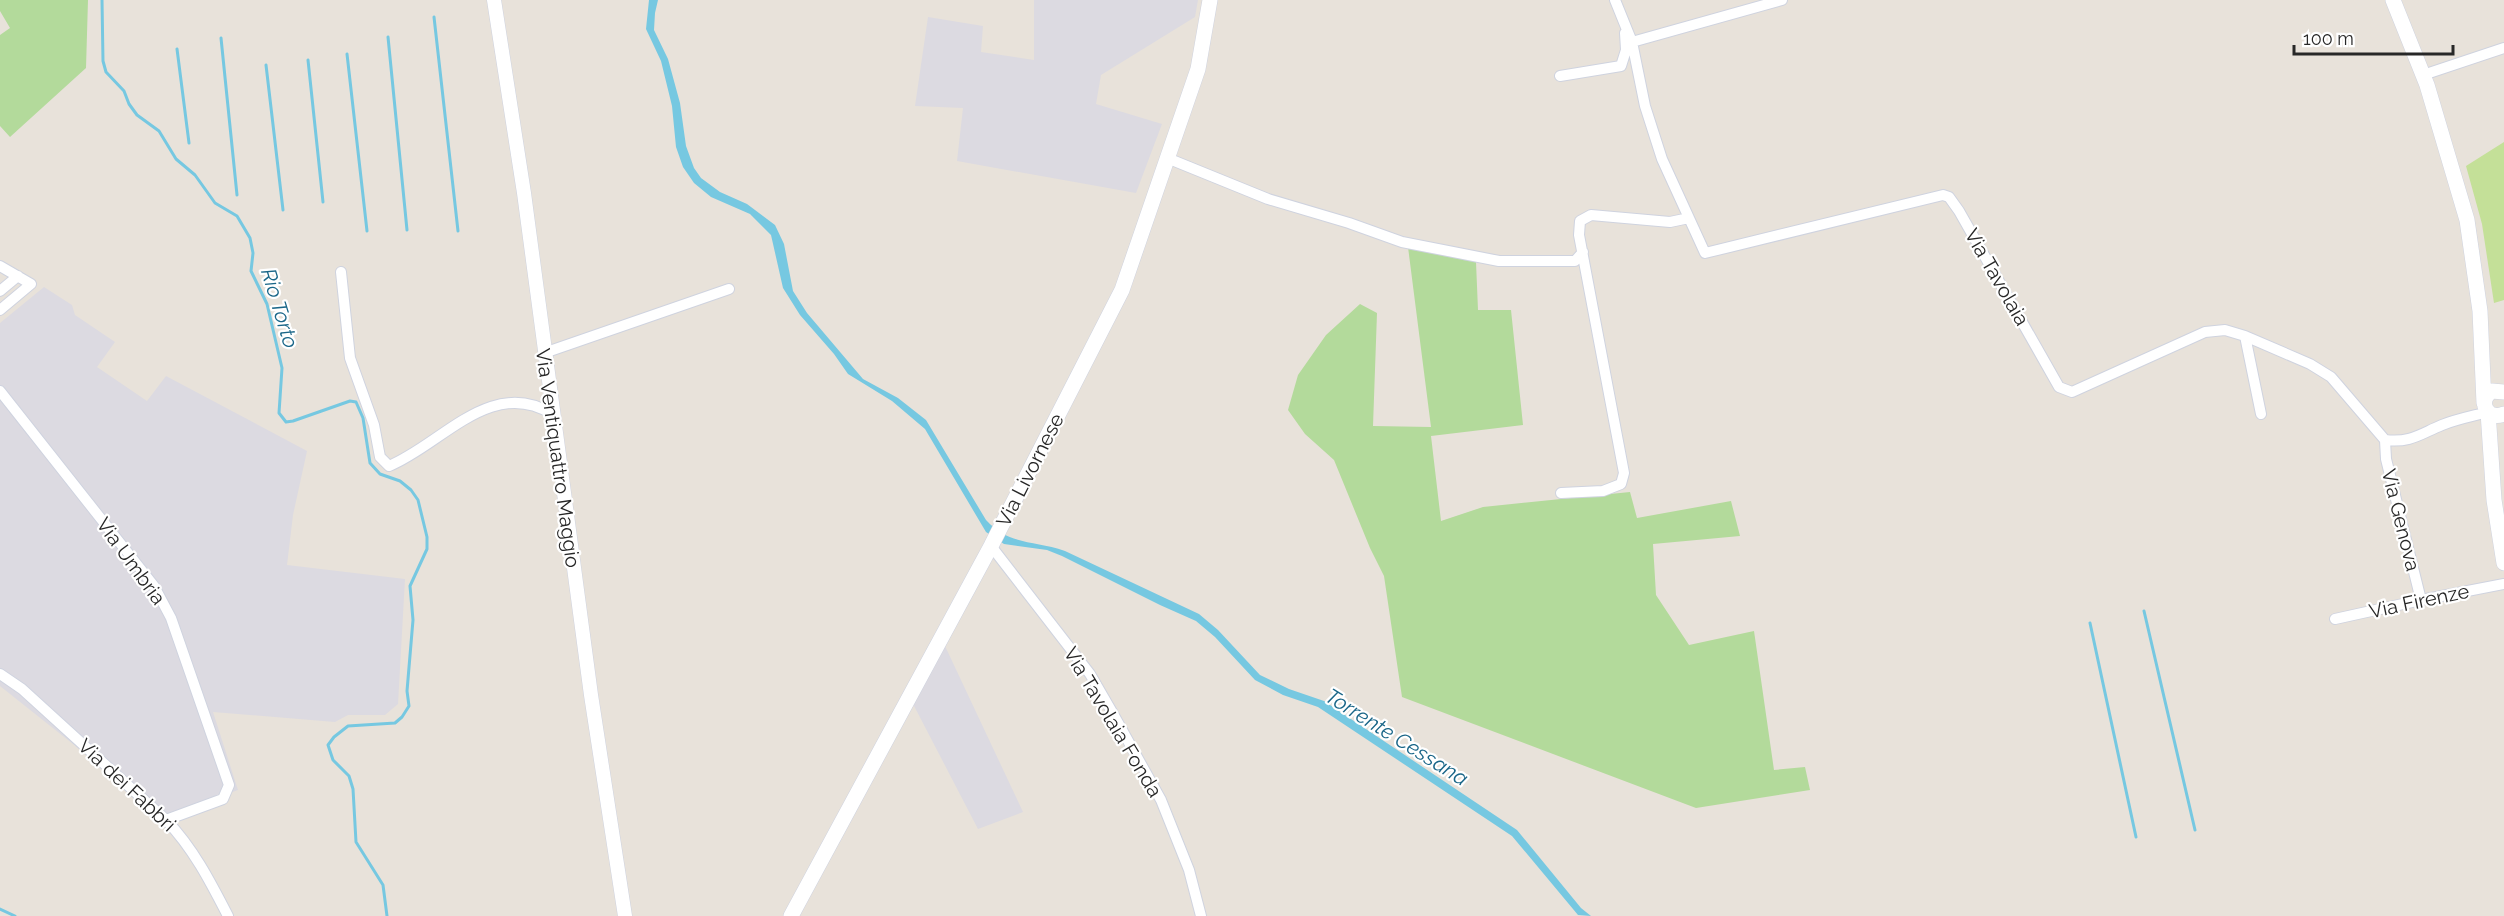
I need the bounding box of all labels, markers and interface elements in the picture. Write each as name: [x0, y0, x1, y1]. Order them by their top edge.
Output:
scale bar: [2294, 18, 2453, 56]
text: 100 m: [2303, 28, 2354, 49]
street label: Via Tavolaia: [1960, 224, 2034, 330]
water label: Rio Torto: [256, 265, 304, 351]
street label: Via Ventiquattro Maggio: [531, 347, 585, 569]
street label: Via Livornese: [991, 409, 1069, 531]
street label: Via Genova: [2377, 466, 2425, 574]
street label: Via Umbria: [91, 513, 171, 609]
street label: Via Firenze: [2367, 579, 2471, 623]
street label: Via Tavolaia Fonda: [1059, 643, 1167, 801]
water label: Torrente Cessana: [1321, 683, 1473, 791]
street label: Via dei Fabbri: [73, 734, 181, 836]

